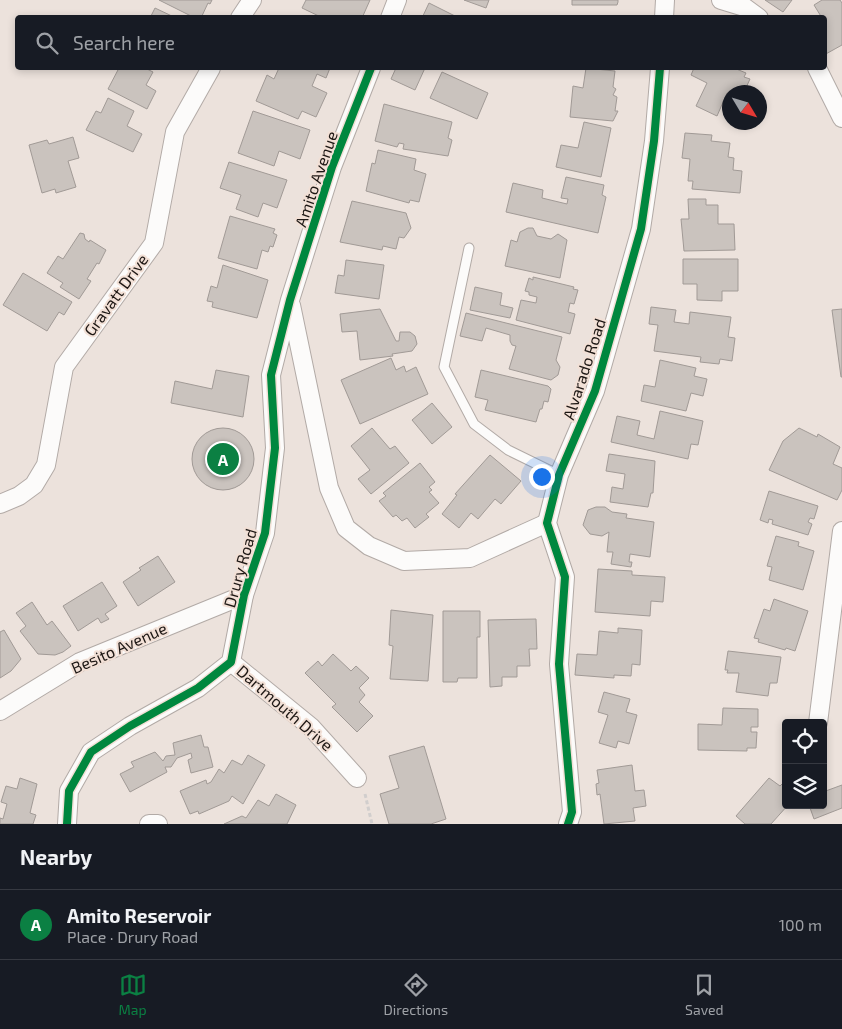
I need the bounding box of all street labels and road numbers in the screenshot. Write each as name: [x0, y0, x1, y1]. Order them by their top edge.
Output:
street label: Amito Avenue: [290, 129, 341, 229]
street label: Gravatt Drive: [80, 250, 152, 339]
street label: Alvarado Road: [558, 316, 609, 422]
street label: Drury Road: [219, 526, 260, 609]
street label: Besito Avenue: [68, 618, 170, 677]
street label: Dartmouth Drive: [233, 661, 337, 755]

